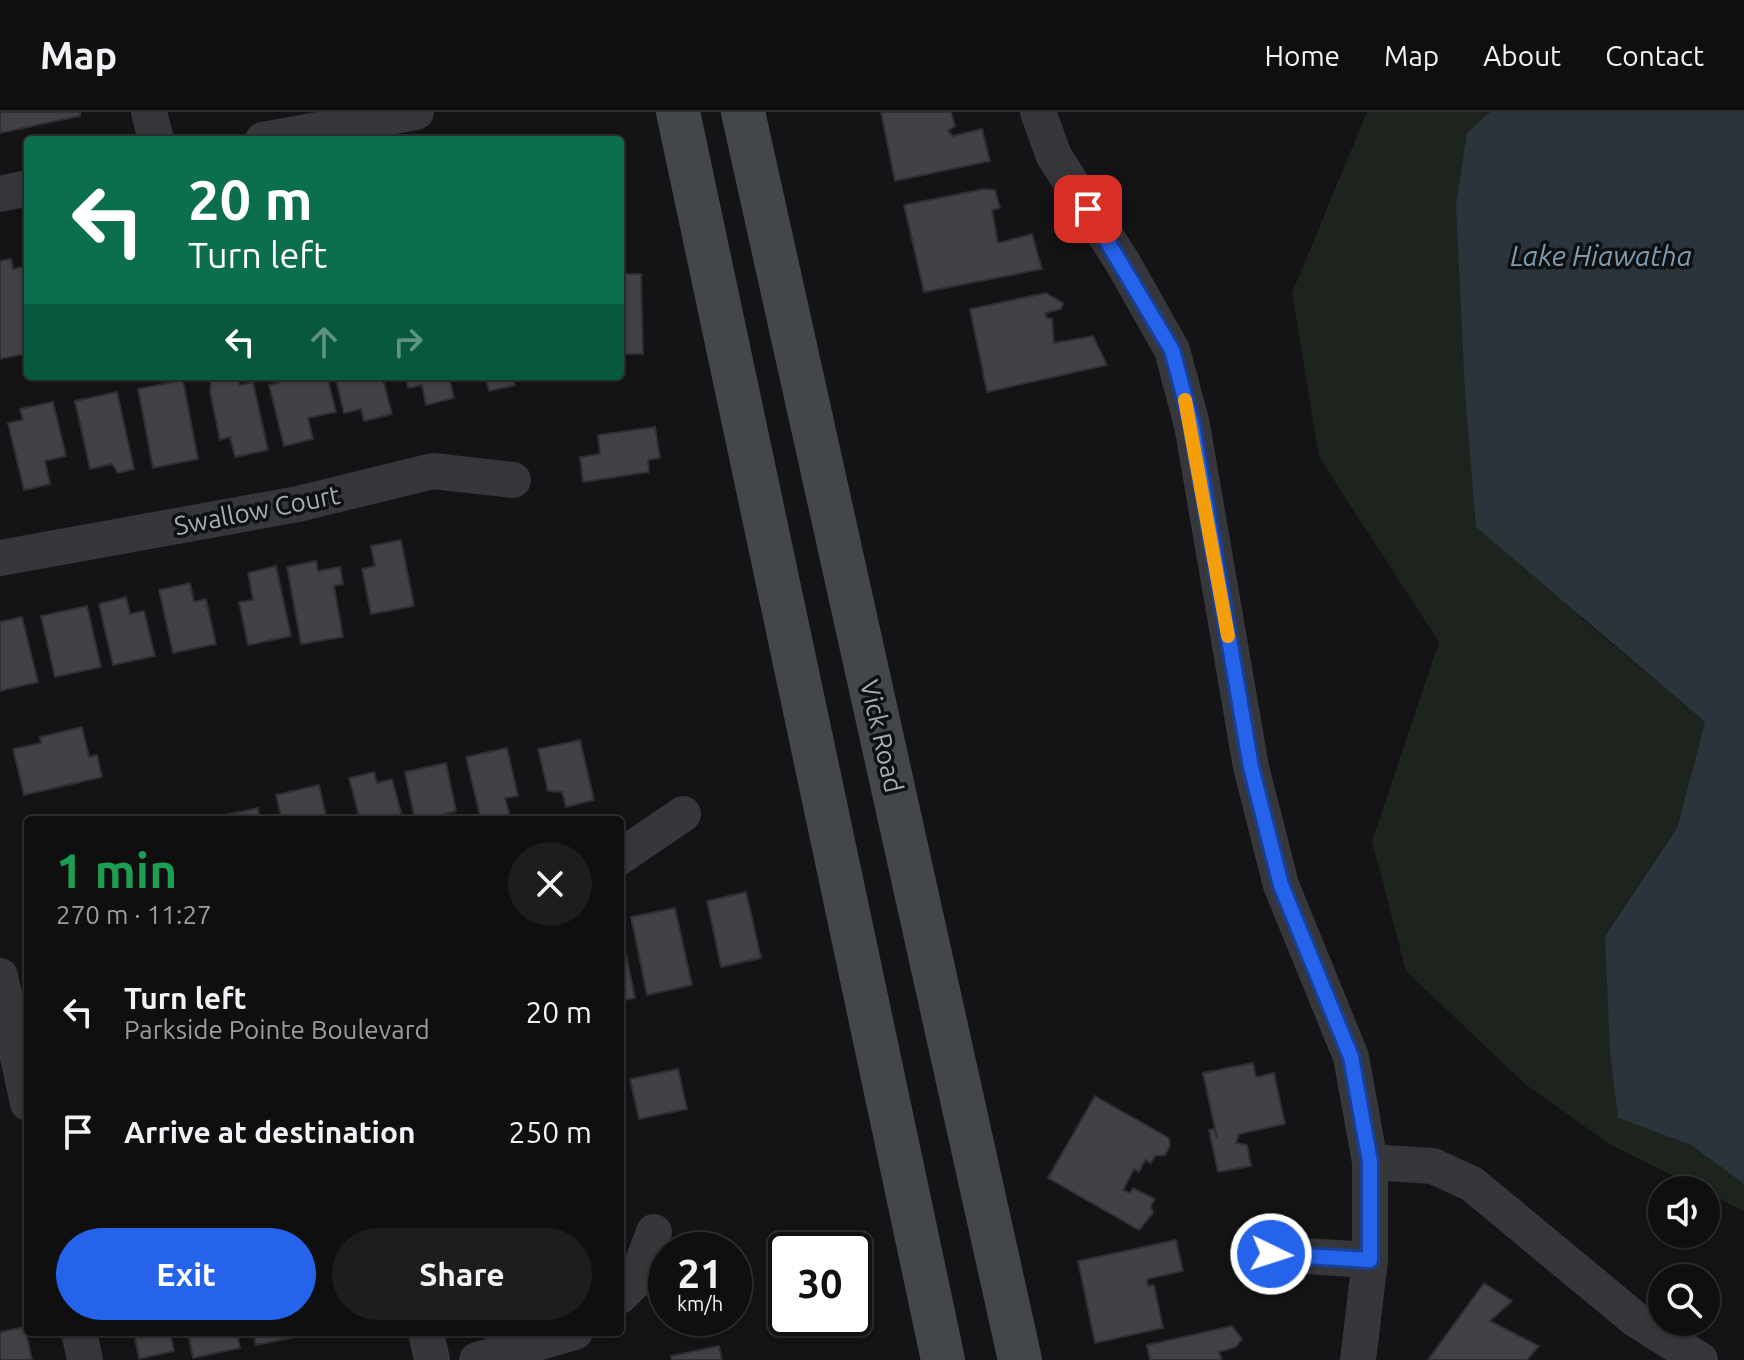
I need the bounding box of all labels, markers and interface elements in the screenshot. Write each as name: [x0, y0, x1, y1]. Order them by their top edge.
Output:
text: Map: [40, 34, 117, 76]
text: Home: [1265, 40, 1340, 71]
text: Map: [1384, 40, 1439, 71]
text: About: [1483, 40, 1561, 71]
text: Contact: [1605, 40, 1704, 71]
icon: left: [56, 168, 160, 272]
text: 20 m: [188, 168, 313, 231]
pin: [1054, 175, 1122, 243]
icon: arrive: [1066, 187, 1110, 231]
text: Turn left: [188, 234, 327, 275]
water label: Lake Hiawatha: [1510, 240, 1692, 271]
icon: left: [218, 320, 262, 364]
icon: ahead: [302, 320, 346, 364]
icon: right: [386, 320, 430, 364]
street label: Swallow Court: [172, 480, 342, 540]
street label: Vick Road: [855, 677, 909, 795]
button: close: [508, 842, 592, 926]
text: 1 min: [56, 843, 177, 897]
text: 270 m · 11:27: [56, 900, 212, 929]
text: Turn left: [124, 981, 246, 1015]
icon: left: [56, 990, 100, 1034]
text: 20 m: [525, 995, 592, 1029]
text: Parkside Pointe Boulevard: [124, 1015, 430, 1044]
icon: arrive: [56, 1110, 100, 1154]
text: Arrive at destination: [124, 1115, 416, 1149]
text: 250 m: [508, 1115, 592, 1149]
map controls: [1648, 1176, 1720, 1336]
button: sound: [1648, 1176, 1720, 1248]
position arrow: [1229, 1212, 1313, 1296]
button: Exit: [56, 1228, 316, 1320]
button: Share: [332, 1228, 592, 1320]
speed limit sign: 30: [768, 1232, 872, 1336]
text: 21: [677, 1251, 723, 1296]
button: search: [1648, 1264, 1720, 1336]
text: km/h: [677, 1292, 723, 1315]

